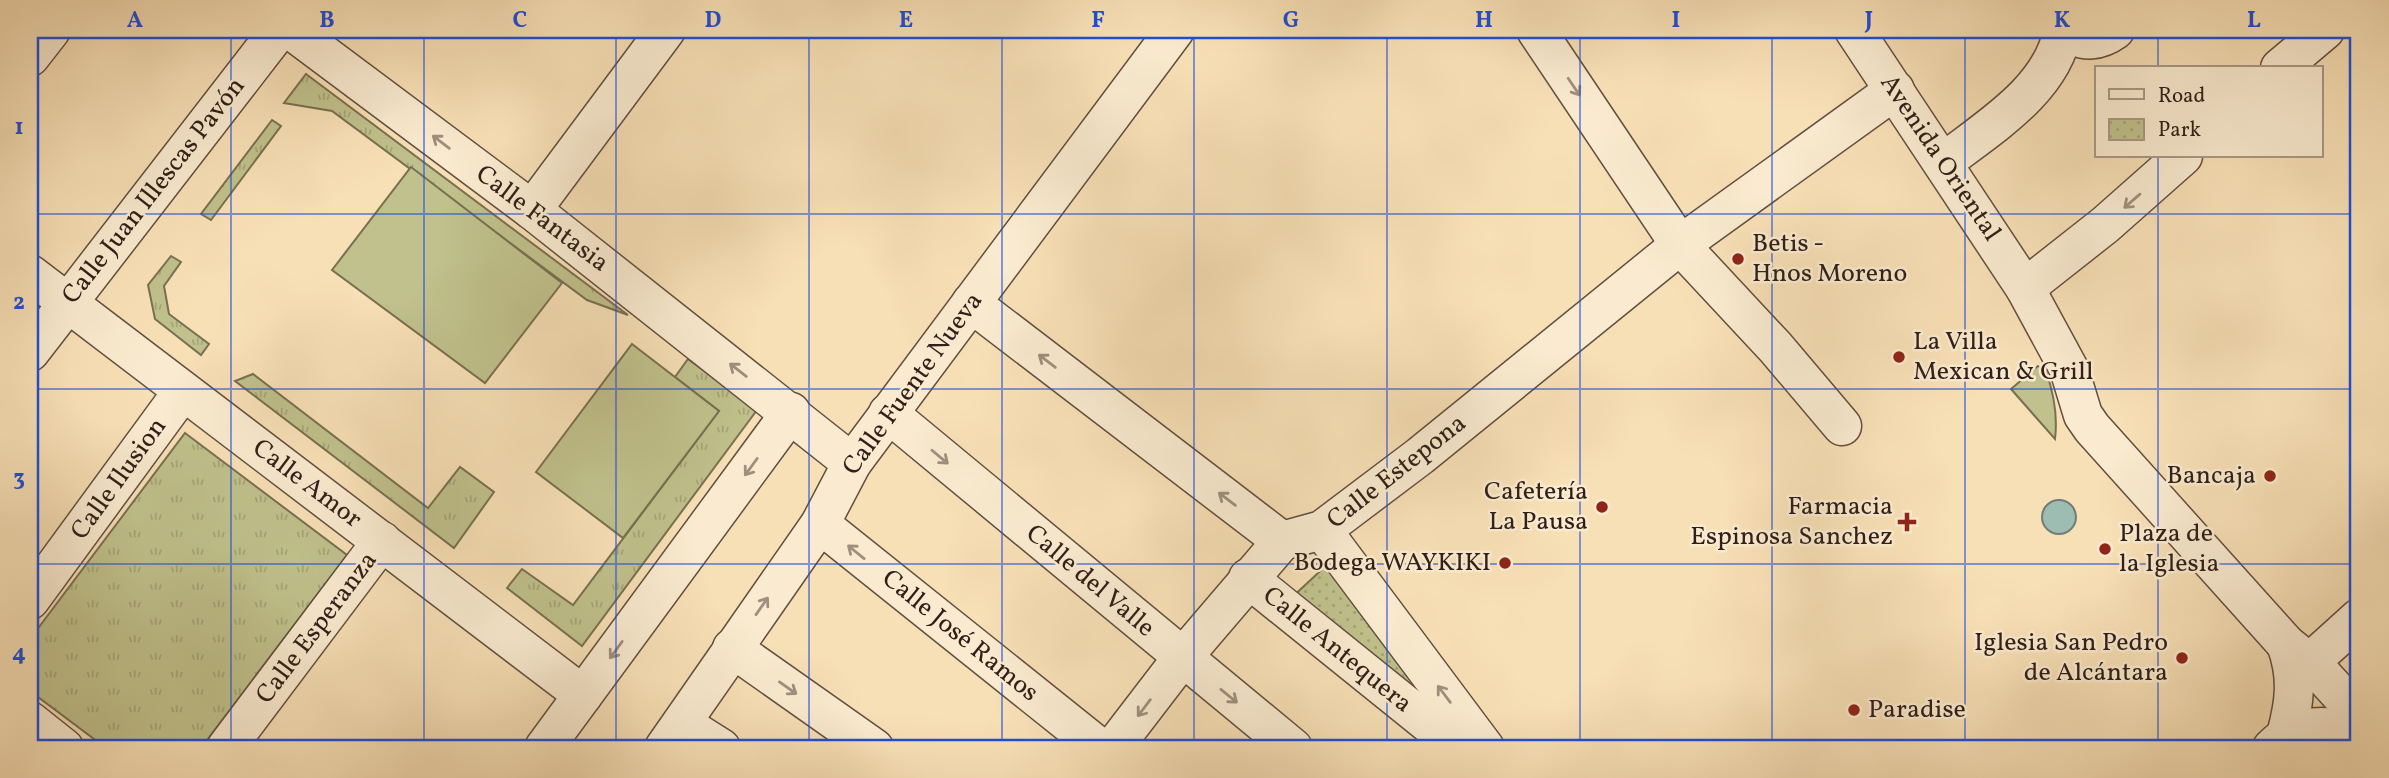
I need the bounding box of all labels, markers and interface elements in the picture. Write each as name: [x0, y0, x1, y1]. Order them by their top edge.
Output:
text: A: [127, 5, 143, 37]
text: B: [319, 5, 335, 37]
text: C: [513, 5, 527, 37]
text: D: [705, 5, 722, 37]
text: E: [899, 5, 913, 37]
text: F: [1091, 5, 1105, 37]
text: G: [1283, 5, 1299, 37]
text: H: [1475, 5, 1493, 37]
text: I: [1672, 5, 1680, 37]
text: J: [1864, 5, 1873, 37]
text: K: [2054, 5, 2071, 37]
text: L: [2247, 5, 2261, 37]
legend: [2095, 66, 2322, 158]
street label: Avenida Oriental: [1871, 67, 2009, 249]
street label: Calle Juan Illescas Pavón: [54, 70, 254, 312]
one-way arrow: [1567, 76, 1581, 96]
text: Road: [2158, 82, 2205, 111]
text: 1: [14, 112, 24, 144]
text: Park: [2158, 116, 2201, 145]
one-way arrow: [432, 135, 451, 149]
street label: Calle Fantasia: [468, 157, 616, 281]
one-way arrow: [2123, 193, 2141, 209]
place label: Betis - Hnos Moreno: [1752, 226, 1907, 292]
marker: Betis - Hnos Moreno: [1730, 251, 1746, 267]
street label: Calle Fuente Nueva: [834, 285, 992, 483]
text: 2: [13, 287, 25, 319]
place label: La Villa Mexican & Grill: [1913, 324, 2093, 390]
marker: La Villa Mexican & Grill: [1891, 349, 1907, 365]
one-way arrow: [1038, 353, 1057, 368]
one-way arrow: [729, 363, 747, 378]
street label: Calle Estepona: [1320, 406, 1474, 538]
street label: Calle Ilusion: [62, 411, 176, 547]
street label: Calle Amor: [245, 431, 369, 537]
one-way arrow: [931, 449, 949, 465]
one-way arrow: [744, 457, 758, 476]
place label: Bancaja: [2166, 458, 2256, 494]
text: 3: [13, 463, 25, 495]
marker: Bancaja: [2262, 468, 2278, 484]
place label: Cafetería La Pausa: [1484, 474, 1588, 540]
place label: Farmacia Espinosa Sanchez: [1690, 489, 1893, 555]
one-way arrow: [1219, 492, 1237, 507]
marker: Cafetería La Pausa: [1594, 499, 1610, 515]
marker: Farmacia Espinosa Sanchez: [1899, 514, 1915, 530]
street label: Calle del Valle: [1018, 516, 1162, 646]
place label: Plaza de la Iglesia: [2119, 516, 2219, 582]
marker: Plaza de la Iglesia: [2097, 541, 2113, 557]
street label: Calle Esperanza: [248, 544, 386, 712]
one-way arrow: [847, 544, 865, 560]
place label: Bodega WAYKIKI: [1294, 545, 1491, 581]
marker: Bodega WAYKIKI: [1497, 555, 1513, 571]
street label: Calle José Ramos: [874, 561, 1046, 711]
street label: Calle Antequera: [1255, 578, 1419, 722]
one-way arrow: [755, 597, 769, 616]
place label: Iglesia San Pedro de Alcántara: [1974, 625, 2168, 691]
text: 4: [12, 638, 26, 670]
one-way arrow: [609, 640, 623, 659]
marker: Iglesia San Pedro de Alcántara: [2174, 650, 2190, 666]
one-way arrow: [778, 681, 797, 695]
one-way arrow: [1437, 684, 1452, 703]
one-way arrow: [1219, 688, 1237, 704]
place label: Paradise: [1868, 692, 1966, 728]
one-way arrow: [1136, 698, 1151, 717]
marker: Paradise: [1846, 702, 1862, 718]

